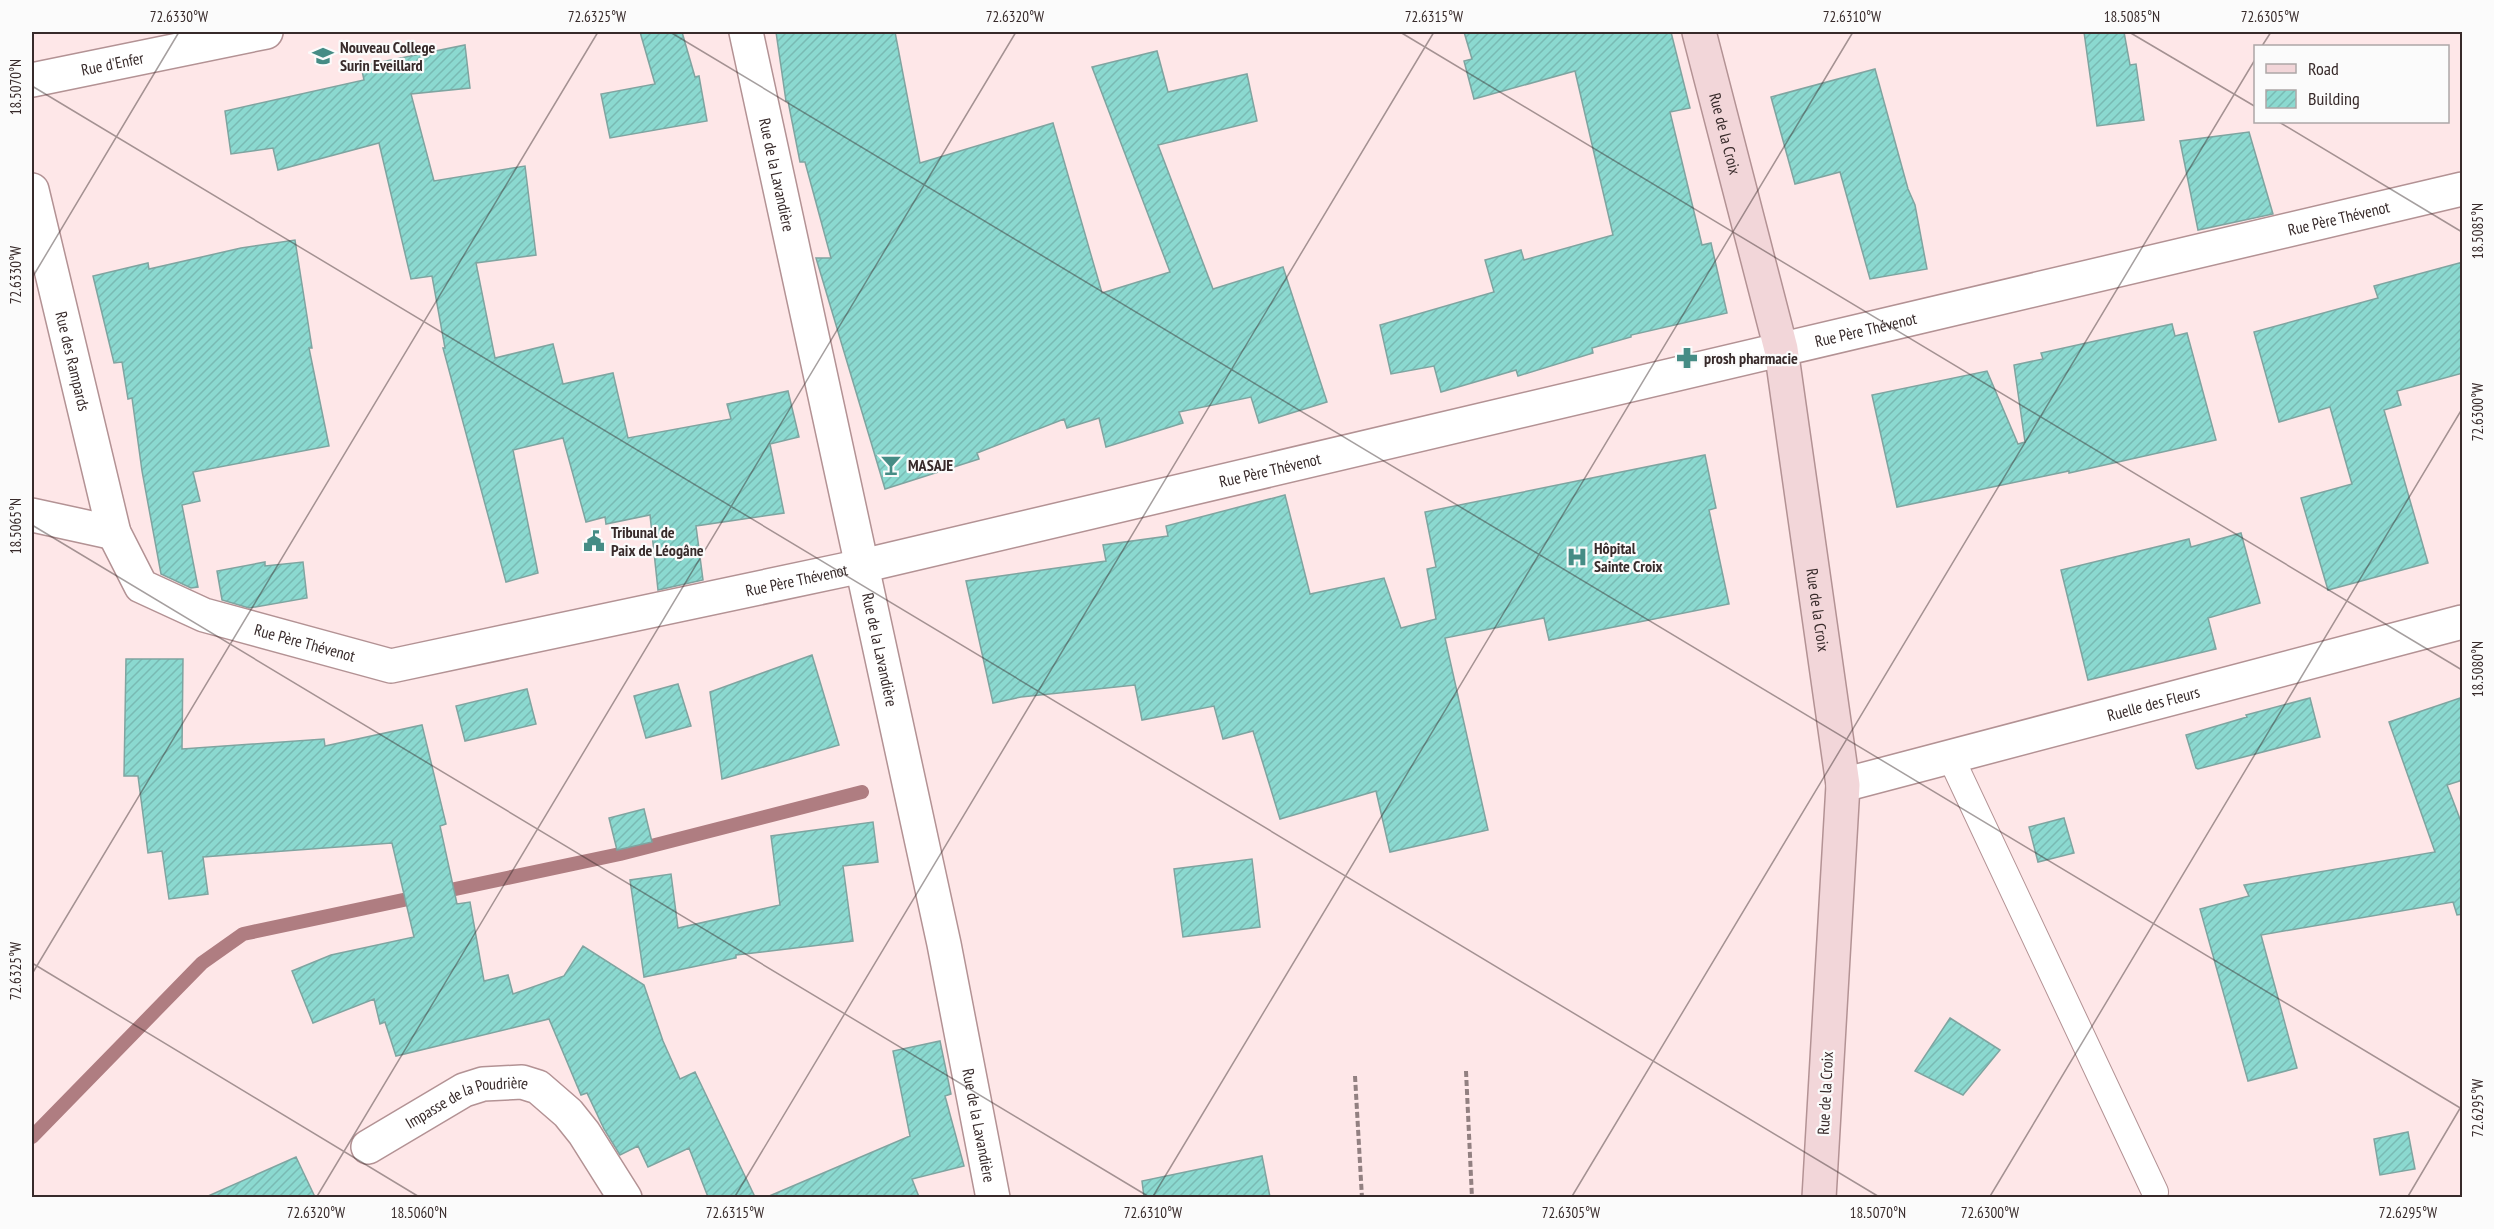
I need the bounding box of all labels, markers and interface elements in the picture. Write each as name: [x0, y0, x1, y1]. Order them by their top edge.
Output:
text: 72.6330°W: [150, 7, 208, 26]
text: 72.6325°W: [568, 7, 626, 26]
text: 72.6320°W: [986, 7, 1044, 26]
text: 72.6315°W: [1405, 7, 1463, 26]
text: 72.6310°W: [1823, 7, 1881, 26]
text: 18.5085°N: [2104, 7, 2160, 26]
text: 72.6305°W: [2241, 7, 2299, 26]
place label: Nouveau College Surin Eveillard: [340, 37, 436, 75]
school or university icon: Nouveau College Surin Eveillard: [311, 44, 335, 68]
legend: [2254, 45, 2449, 123]
street label: Rue d'Enfer: [79, 47, 146, 80]
text: Road: [2308, 57, 2339, 80]
text: 18.5070°N: [6, 59, 25, 115]
text: Building: [2308, 87, 2360, 110]
street label: Rue de la Croix: [1705, 91, 1746, 177]
street label: Rue de la Lavandière: [755, 116, 799, 233]
street label: Rue Père Thévenot: [2286, 196, 2392, 240]
text: 18.5085°N: [2468, 203, 2487, 259]
text: 72.6330°W: [6, 246, 25, 304]
street label: Rue Père Thévenot: [1813, 308, 1919, 351]
street label: Rue des Rampards: [51, 309, 94, 413]
pharmacy icon: prosh pharmacie: [1675, 346, 1699, 370]
place label: prosh pharmacie: [1704, 348, 1798, 368]
text: 72.6300°W: [2468, 383, 2487, 441]
street label: Rue Père Thévenot: [1217, 448, 1323, 491]
bar icon: MASAJE: [879, 453, 903, 477]
place label: MASAJE: [908, 455, 953, 475]
text: 18.5065°N: [6, 498, 25, 554]
place label: Tribunal de Paix de Léogâne: [611, 522, 704, 560]
public building icon: Tribunal de Paix de Léogâne: [582, 529, 606, 553]
place label: Hôpital Sainte Croix: [1594, 538, 1663, 576]
hospital icon: Hôpital Sainte Croix: [1565, 545, 1589, 569]
street label: Rue Père Thévenot: [744, 559, 850, 600]
street label: Rue de la Croix: [1802, 567, 1834, 653]
street label: Rue de la Lavandière: [858, 591, 902, 708]
street label: Rue Père Thévenot: [252, 619, 358, 666]
text: 18.5080°N: [2468, 641, 2487, 697]
street label: Ruelle des Fleurs: [2105, 682, 2202, 725]
text: 72.6325°W: [6, 942, 25, 1000]
street label: Rue de la Croix: [1813, 1050, 1837, 1135]
street label: Rue de la Lavandière: [958, 1067, 1000, 1184]
street label: Impasse de la Poudrière: [402, 1072, 531, 1133]
text: 72.6295°W: [2468, 1079, 2487, 1137]
text: 72.6320°W: [287, 1203, 345, 1222]
text: 18.5060°N: [391, 1203, 447, 1222]
text: 72.6315°W: [706, 1203, 764, 1222]
text: 72.6310°W: [1124, 1203, 1182, 1222]
text: 72.6305°W: [1542, 1203, 1600, 1222]
text: 18.5070°N: [1850, 1203, 1906, 1222]
text: 72.6300°W: [1961, 1203, 2019, 1222]
text: 72.6295°W: [2379, 1203, 2437, 1222]

